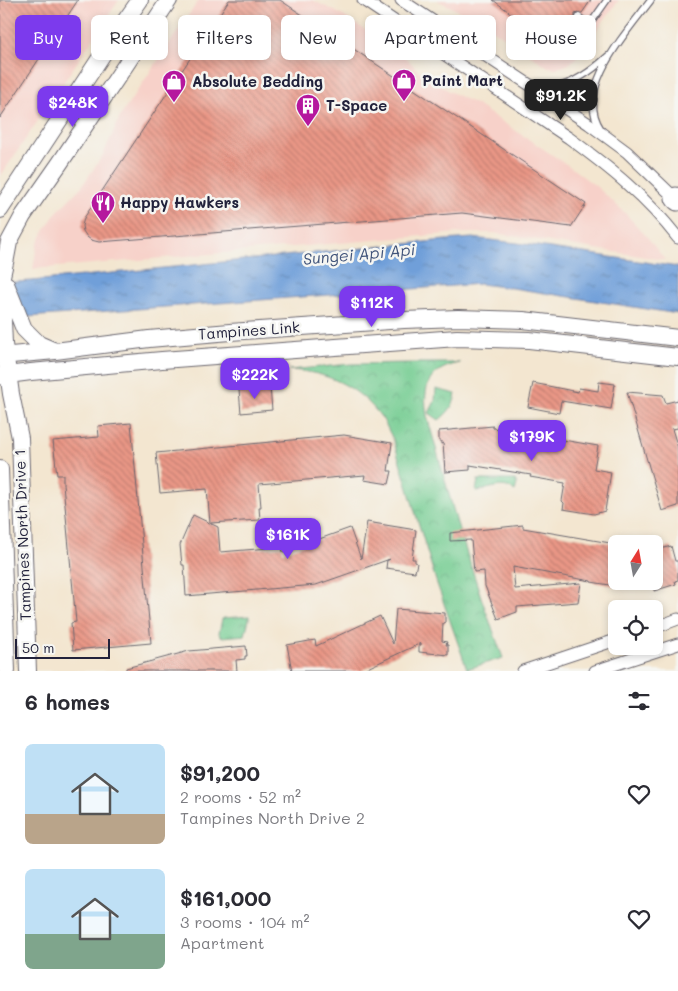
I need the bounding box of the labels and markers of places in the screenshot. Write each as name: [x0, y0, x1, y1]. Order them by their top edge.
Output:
shop icon: Paint Mart: [391, 68, 417, 102]
shop icon: Absolute Bedding: [161, 69, 187, 103]
place label: Paint Mart: [422, 70, 503, 90]
place label: Absolute Bedding: [192, 71, 323, 91]
pin: $91.2K: [520, 78, 602, 121]
pin: $248K: [38, 86, 108, 128]
building icon: T-Space: [295, 93, 321, 127]
place label: T-Space: [326, 95, 387, 115]
restaurant icon: Happy Hawkers: [90, 190, 116, 224]
place label: Happy Hawkers: [120, 192, 239, 212]
pin: $112K: [337, 286, 407, 328]
pin: $222K: [220, 358, 290, 400]
pin: $179K: [497, 420, 567, 462]
pin: $161K: [253, 518, 323, 560]

